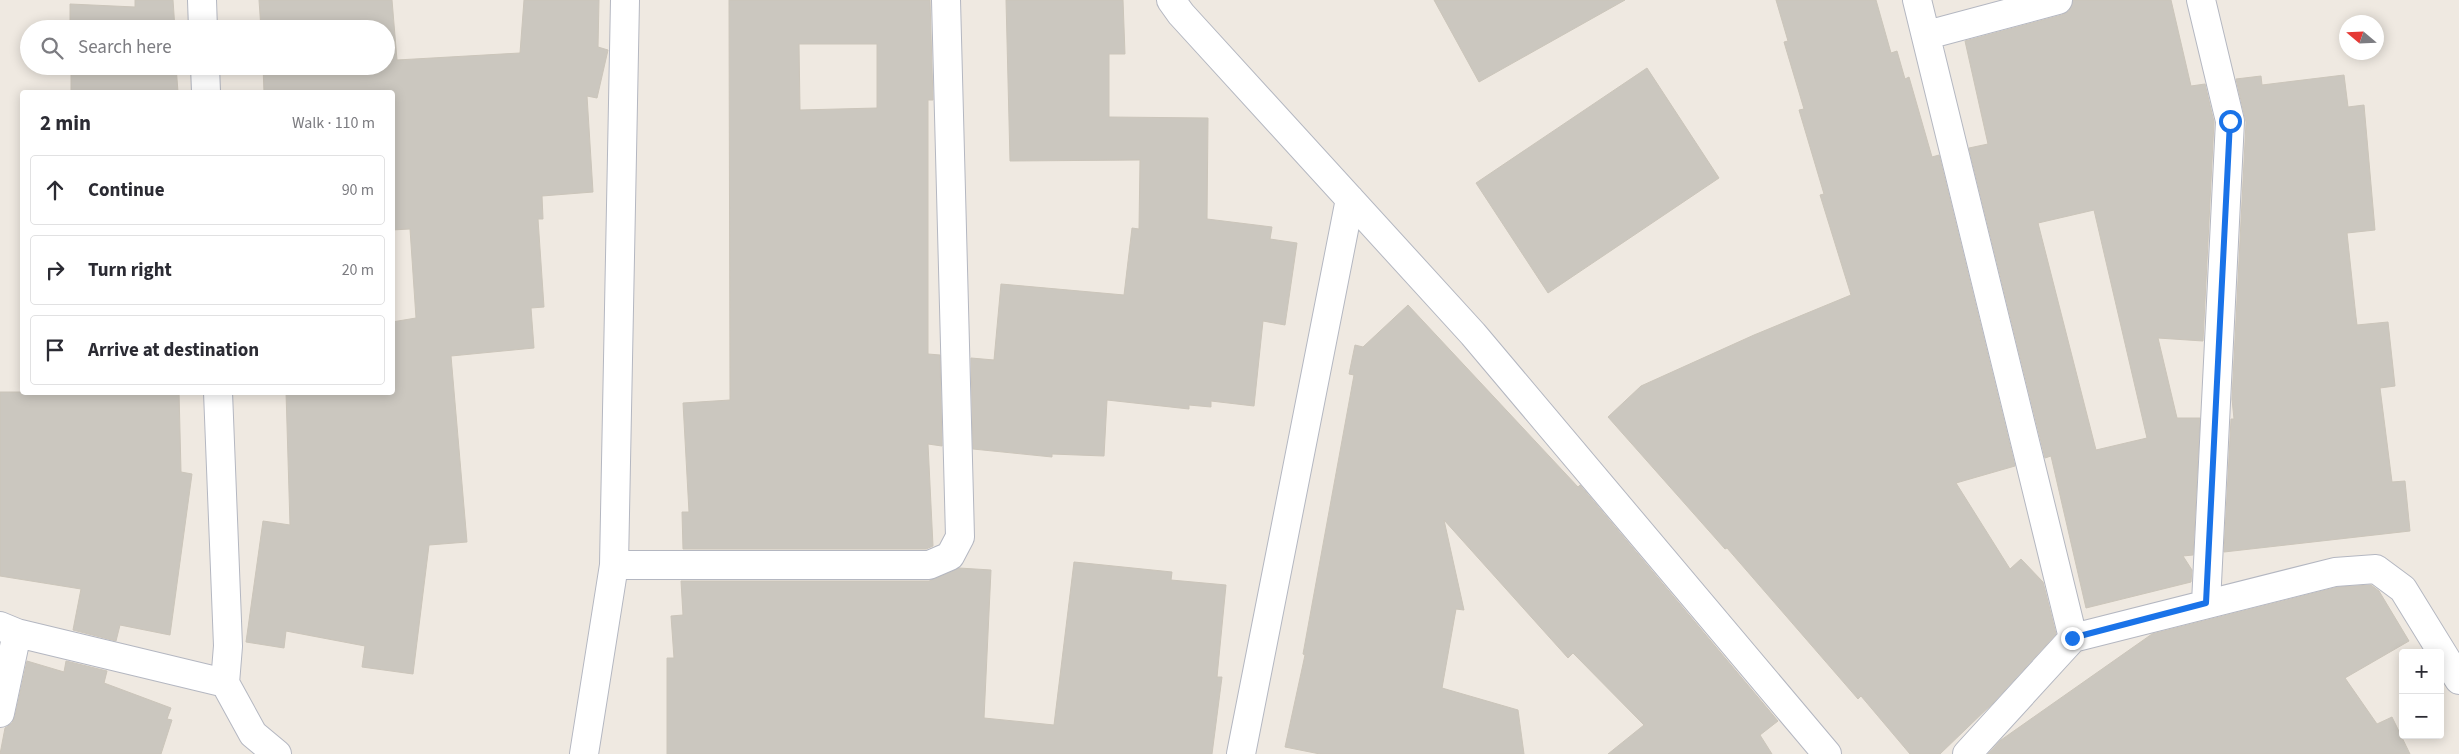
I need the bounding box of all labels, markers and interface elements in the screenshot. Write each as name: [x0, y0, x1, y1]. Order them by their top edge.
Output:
north arrow: [2339, 15, 2384, 60]
search box: [20, 20, 395, 75]
icon: search: [38, 34, 66, 62]
text: Search here: [78, 34, 172, 61]
text: 2 min: [40, 108, 91, 138]
route start: [2219, 110, 2242, 133]
text: Walk · 110 m: [292, 112, 375, 134]
icon: ahead: [41, 176, 69, 204]
text: Continue: [88, 177, 165, 204]
text: 90 m: [342, 179, 374, 201]
icon: right: [41, 256, 69, 284]
text: Turn right: [88, 257, 172, 284]
text: 20 m: [342, 259, 374, 281]
icon: arrive: [41, 336, 69, 364]
text: Arrive at destination: [88, 337, 259, 364]
route end: [2061, 627, 2084, 650]
map controls: [2399, 649, 2444, 739]
button: +: [2399, 649, 2444, 694]
button: −: [2399, 694, 2444, 739]

